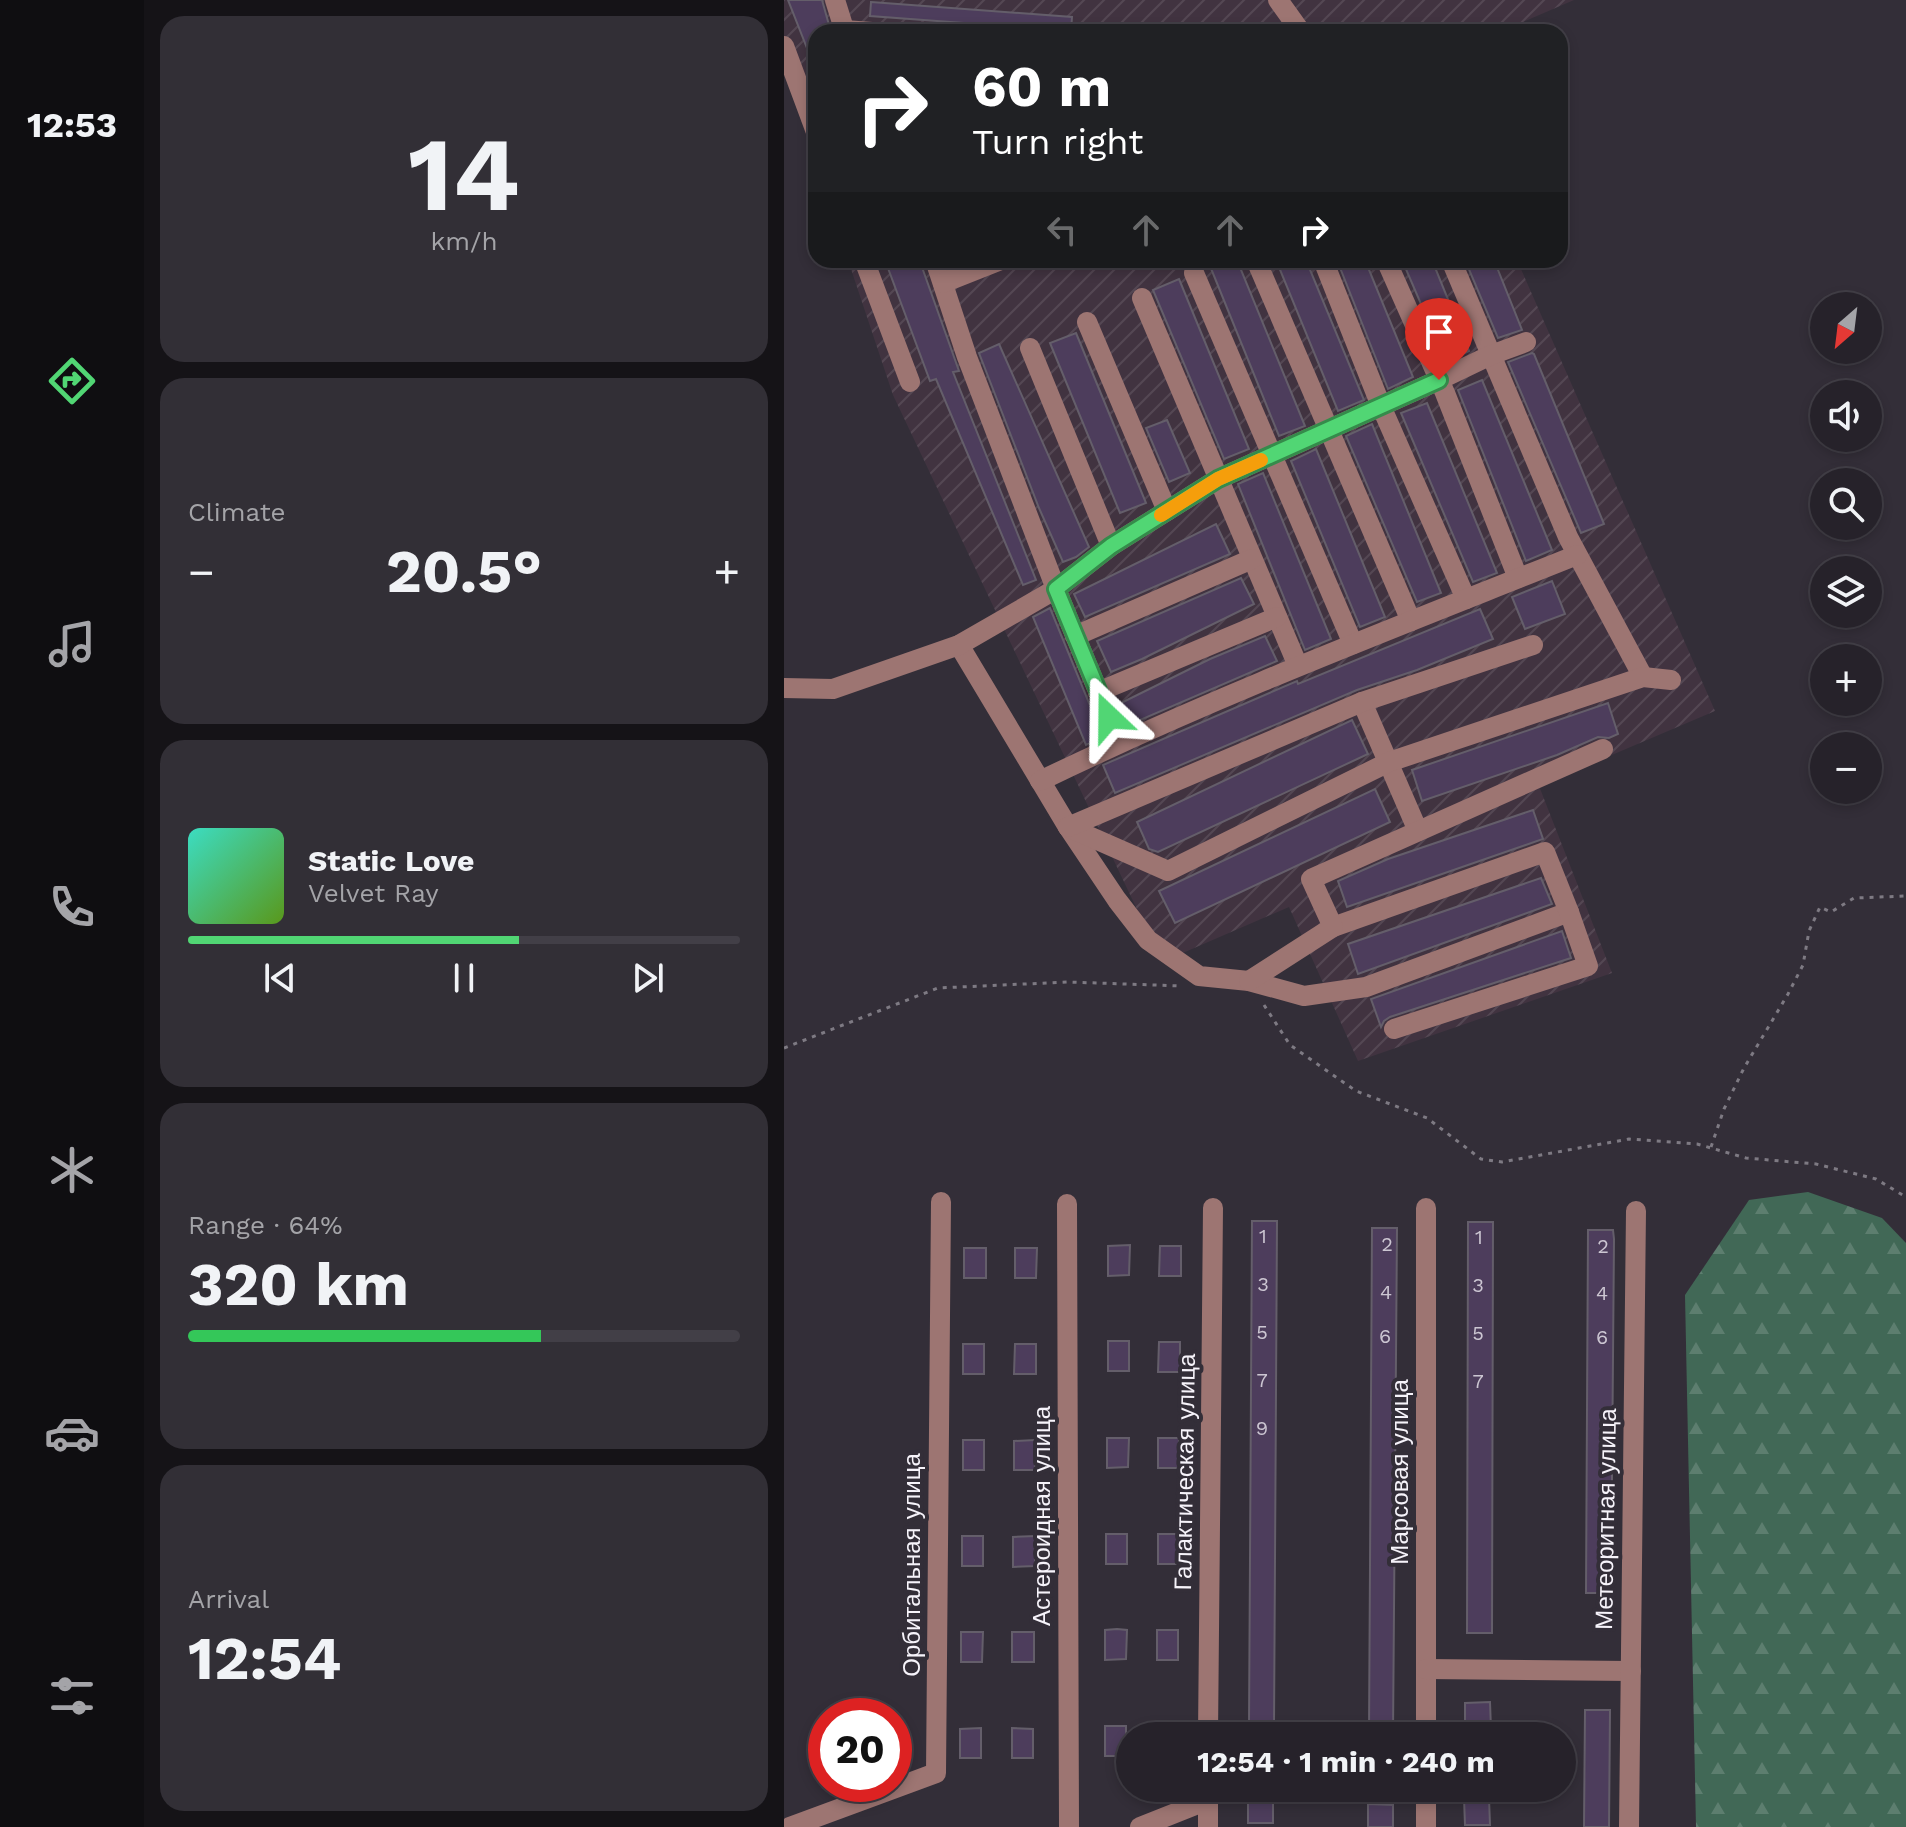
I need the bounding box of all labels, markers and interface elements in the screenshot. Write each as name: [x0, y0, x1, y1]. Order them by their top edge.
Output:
text: 60 m: [972, 54, 1111, 120]
icon: right: [840, 56, 944, 160]
text: 12:53: [27, 104, 117, 146]
text: 14: [408, 113, 520, 235]
text: Turn right: [972, 121, 1143, 163]
icon: left: [1040, 208, 1084, 252]
icon: ahead: [1124, 208, 1168, 252]
icon: ahead: [1208, 208, 1252, 252]
icon: right: [1292, 208, 1336, 252]
text: km/h: [431, 226, 497, 256]
north arrow: [1810, 292, 1882, 364]
map controls: [1810, 292, 1882, 804]
pin: [1405, 298, 1473, 380]
icon: arrive: [1417, 310, 1461, 354]
icon: directions: [44, 353, 100, 409]
button: sound: [1810, 380, 1882, 452]
button: search: [1810, 468, 1882, 540]
text: Climate: [188, 497, 286, 527]
text: 20.5°: [386, 536, 542, 607]
text: −: [188, 546, 215, 598]
text: +: [713, 546, 740, 598]
button: layers: [1810, 556, 1882, 628]
icon: music: [44, 616, 100, 672]
button: +: [1810, 644, 1882, 716]
position arrow: [1067, 675, 1151, 759]
button: −: [1810, 732, 1882, 804]
text: Static Love: [308, 843, 474, 878]
text: Velvet Ray: [308, 878, 439, 908]
icon: phone: [44, 879, 100, 935]
icon: previous: [258, 956, 302, 1000]
icon: pause: [442, 956, 486, 1000]
icon: next: [626, 956, 670, 1000]
icon: climate: [44, 1142, 100, 1198]
text: Range · 64%: [188, 1210, 343, 1240]
house number: 1: [1259, 1224, 1267, 1248]
house number: 1: [1475, 1225, 1483, 1249]
house number: 2: [1381, 1232, 1393, 1256]
house number: 2: [1597, 1234, 1609, 1258]
text: 320 km: [188, 1249, 409, 1320]
house number: 3: [1257, 1272, 1269, 1296]
house number: 3: [1472, 1273, 1484, 1297]
house number: 4: [1380, 1280, 1392, 1304]
house number: 4: [1596, 1281, 1608, 1305]
house number: 5: [1256, 1320, 1268, 1344]
house number: 5: [1472, 1321, 1484, 1345]
house number: 6: [1379, 1324, 1391, 1348]
house number: 6: [1596, 1325, 1608, 1349]
street label: Галактическая улица: [1169, 1353, 1201, 1591]
house number: 7: [1256, 1368, 1268, 1392]
house number: 7: [1472, 1369, 1484, 1393]
street label: Марсовая улица: [1386, 1379, 1414, 1565]
icon: car: [44, 1405, 100, 1461]
street label: Астероидная улица: [1028, 1405, 1056, 1626]
street label: Метеоритная улица: [1590, 1407, 1622, 1630]
house number: 9: [1256, 1416, 1268, 1440]
street label: Орбитальная улица: [898, 1453, 926, 1677]
text: Arrival: [188, 1584, 269, 1614]
text: 12:54: [188, 1623, 341, 1694]
icon: filters: [44, 1668, 100, 1724]
speed limit sign: 20: [808, 1698, 912, 1802]
text: 12:54 · 1 min · 240 m: [1197, 1744, 1495, 1779]

